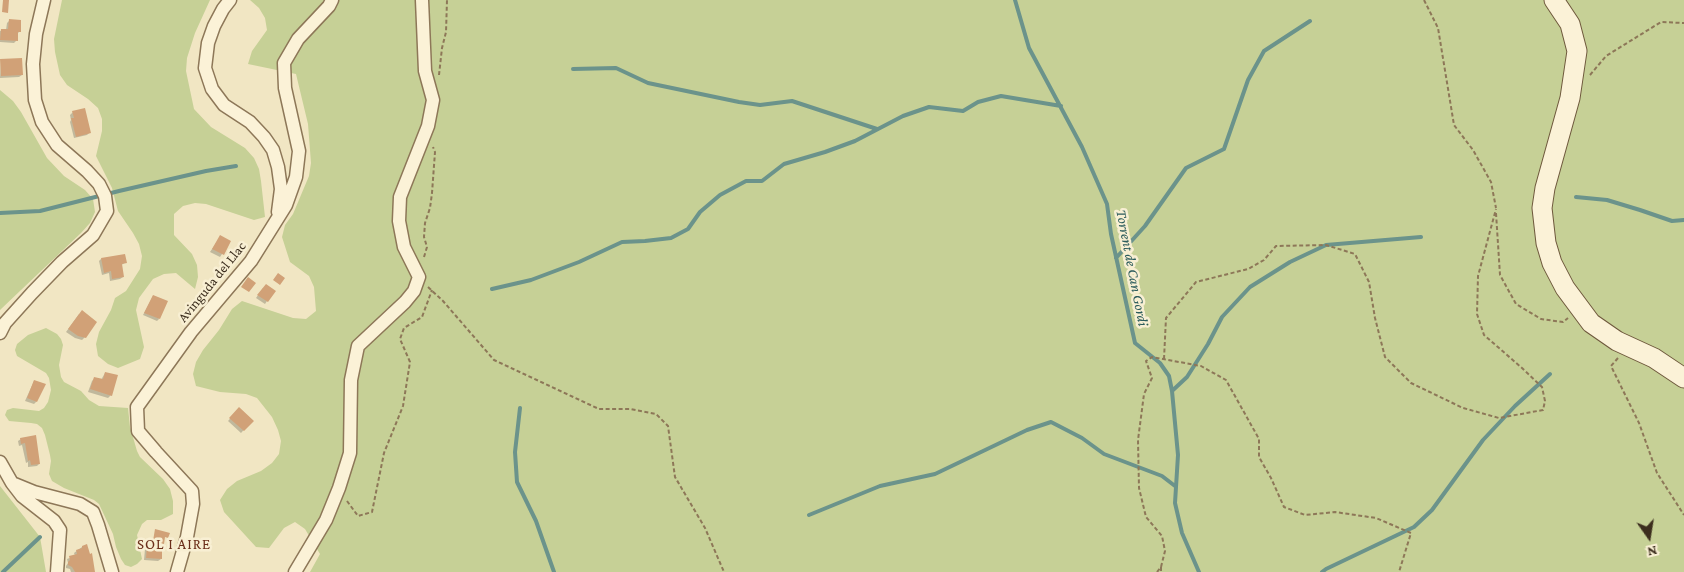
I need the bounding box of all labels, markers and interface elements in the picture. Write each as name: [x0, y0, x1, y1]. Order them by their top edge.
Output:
water label: Torrent de Can Gordi: [1112, 208, 1152, 328]
street label: Avinguda del Llac: [174, 238, 250, 326]
north arrow: [1624, 512, 1674, 562]
district label: SOL I AIRE: [136, 535, 212, 553]
text: N: [1646, 543, 1659, 560]

